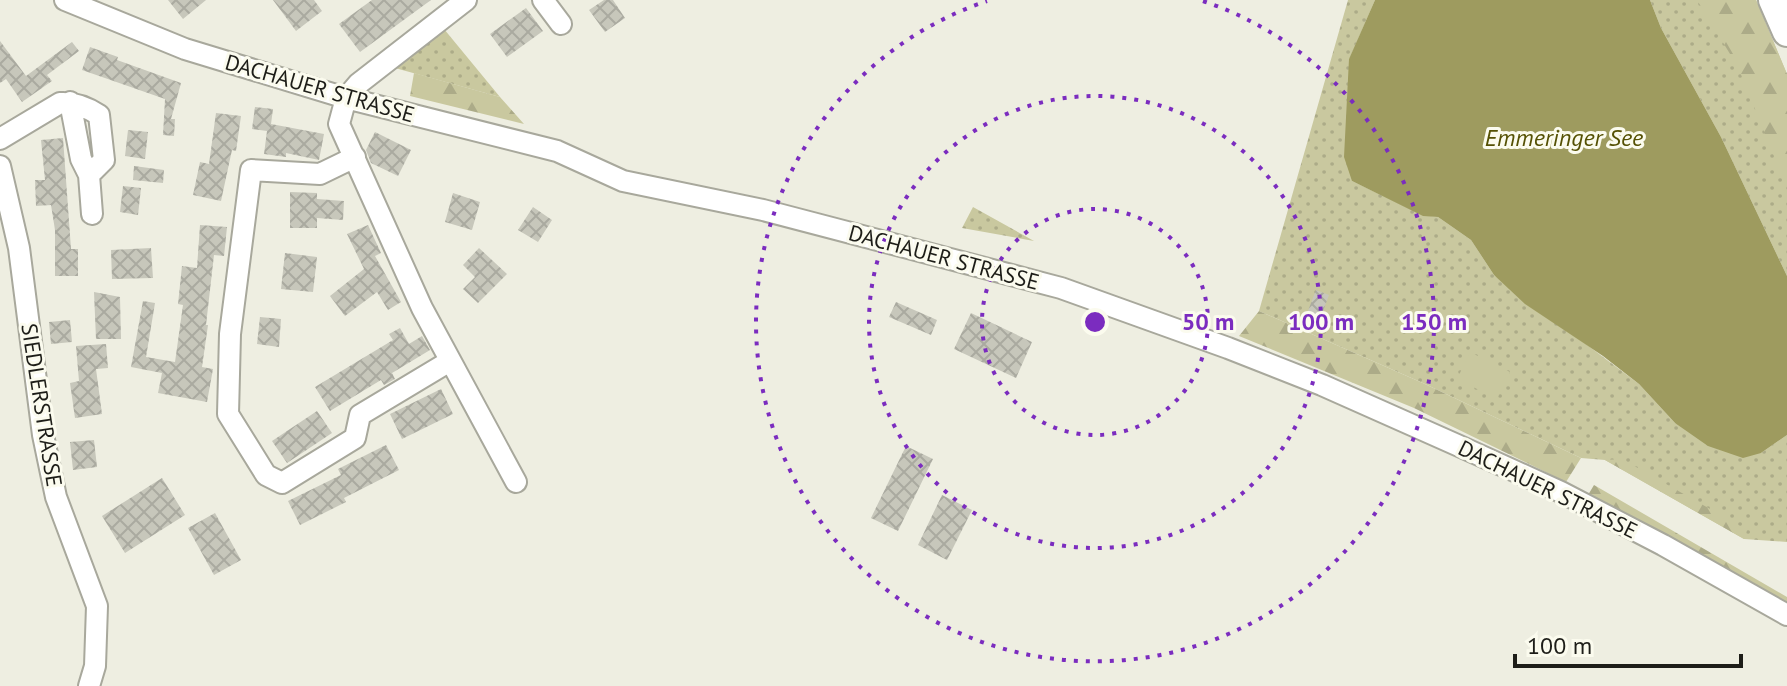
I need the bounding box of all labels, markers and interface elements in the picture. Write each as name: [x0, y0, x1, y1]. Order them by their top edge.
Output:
street label: DACHAUER STRASSE: [222, 48, 418, 128]
water label: Emmeringer See: [1485, 122, 1643, 153]
street label: DACHAUER STRASSE: [846, 218, 1042, 296]
text: 50 m: [1182, 306, 1234, 337]
text: 100 m: [1288, 306, 1354, 337]
text: 150 m: [1401, 306, 1467, 337]
centre of rings: [1081, 308, 1109, 336]
street label: SIEDLERSTRASSE: [15, 321, 69, 489]
street label: DACHAUER STRASSE: [1454, 433, 1642, 545]
scale bar: [1515, 618, 1741, 668]
text: 100 m: [1527, 630, 1592, 661]

